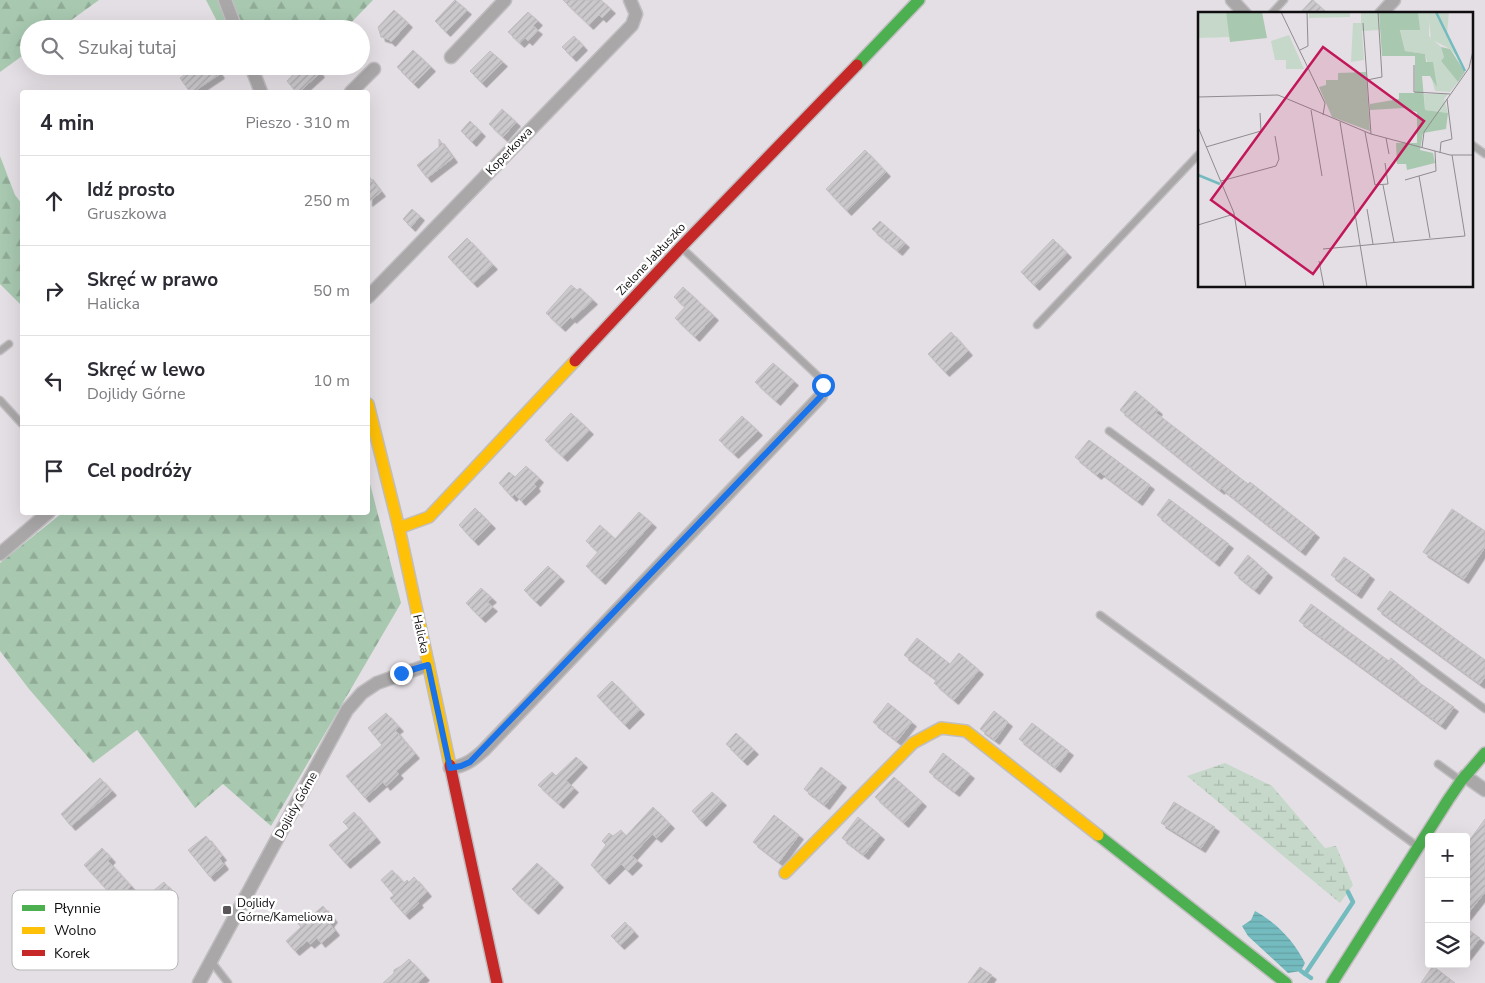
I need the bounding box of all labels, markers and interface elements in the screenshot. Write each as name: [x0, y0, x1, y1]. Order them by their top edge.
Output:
inset map: [1198, 12, 1472, 288]
search box: [20, 20, 370, 75]
icon: search: [38, 34, 66, 62]
text: Szukaj tutaj: [78, 35, 177, 61]
text: 4 min: [40, 109, 94, 137]
text: Pieszo · 310 m: [245, 112, 350, 134]
street label: Koperkowa: [482, 124, 536, 178]
text: Idź prosto: [87, 177, 175, 203]
icon: ahead: [40, 187, 68, 215]
text: 250 m: [303, 190, 350, 212]
text: Gruszkowa: [87, 203, 167, 225]
street label: Zielone Jabłuszko: [613, 219, 689, 299]
text: Skręć w prawo: [87, 267, 218, 293]
icon: right: [40, 277, 68, 305]
text: 50 m: [313, 280, 350, 302]
text: Halicka: [87, 293, 140, 315]
text: Skręć w lewo: [87, 357, 205, 383]
icon: left: [40, 367, 68, 395]
text: 10 m: [313, 370, 350, 392]
route start: [812, 374, 835, 397]
text: Dojlidy Górne: [87, 383, 186, 405]
icon: arrive: [40, 457, 68, 485]
text: Cel podróży: [87, 458, 191, 484]
street label: Halicka: [409, 613, 433, 655]
route end: [390, 662, 413, 685]
street label: Dojlidy Górne: [271, 769, 321, 841]
map controls: [1425, 833, 1470, 968]
button: +: [1425, 833, 1470, 878]
button: −: [1425, 878, 1470, 923]
legend: [12, 890, 178, 970]
place label: Dojlidy Górne/Kameliowa: [237, 895, 333, 925]
text: Płynnie: [54, 899, 101, 918]
marker: Dojlidy Górne/Kameliowa: [221, 904, 233, 916]
text: Wolno: [54, 921, 96, 940]
button: layers: [1425, 923, 1470, 968]
text: Korek: [54, 944, 91, 963]

